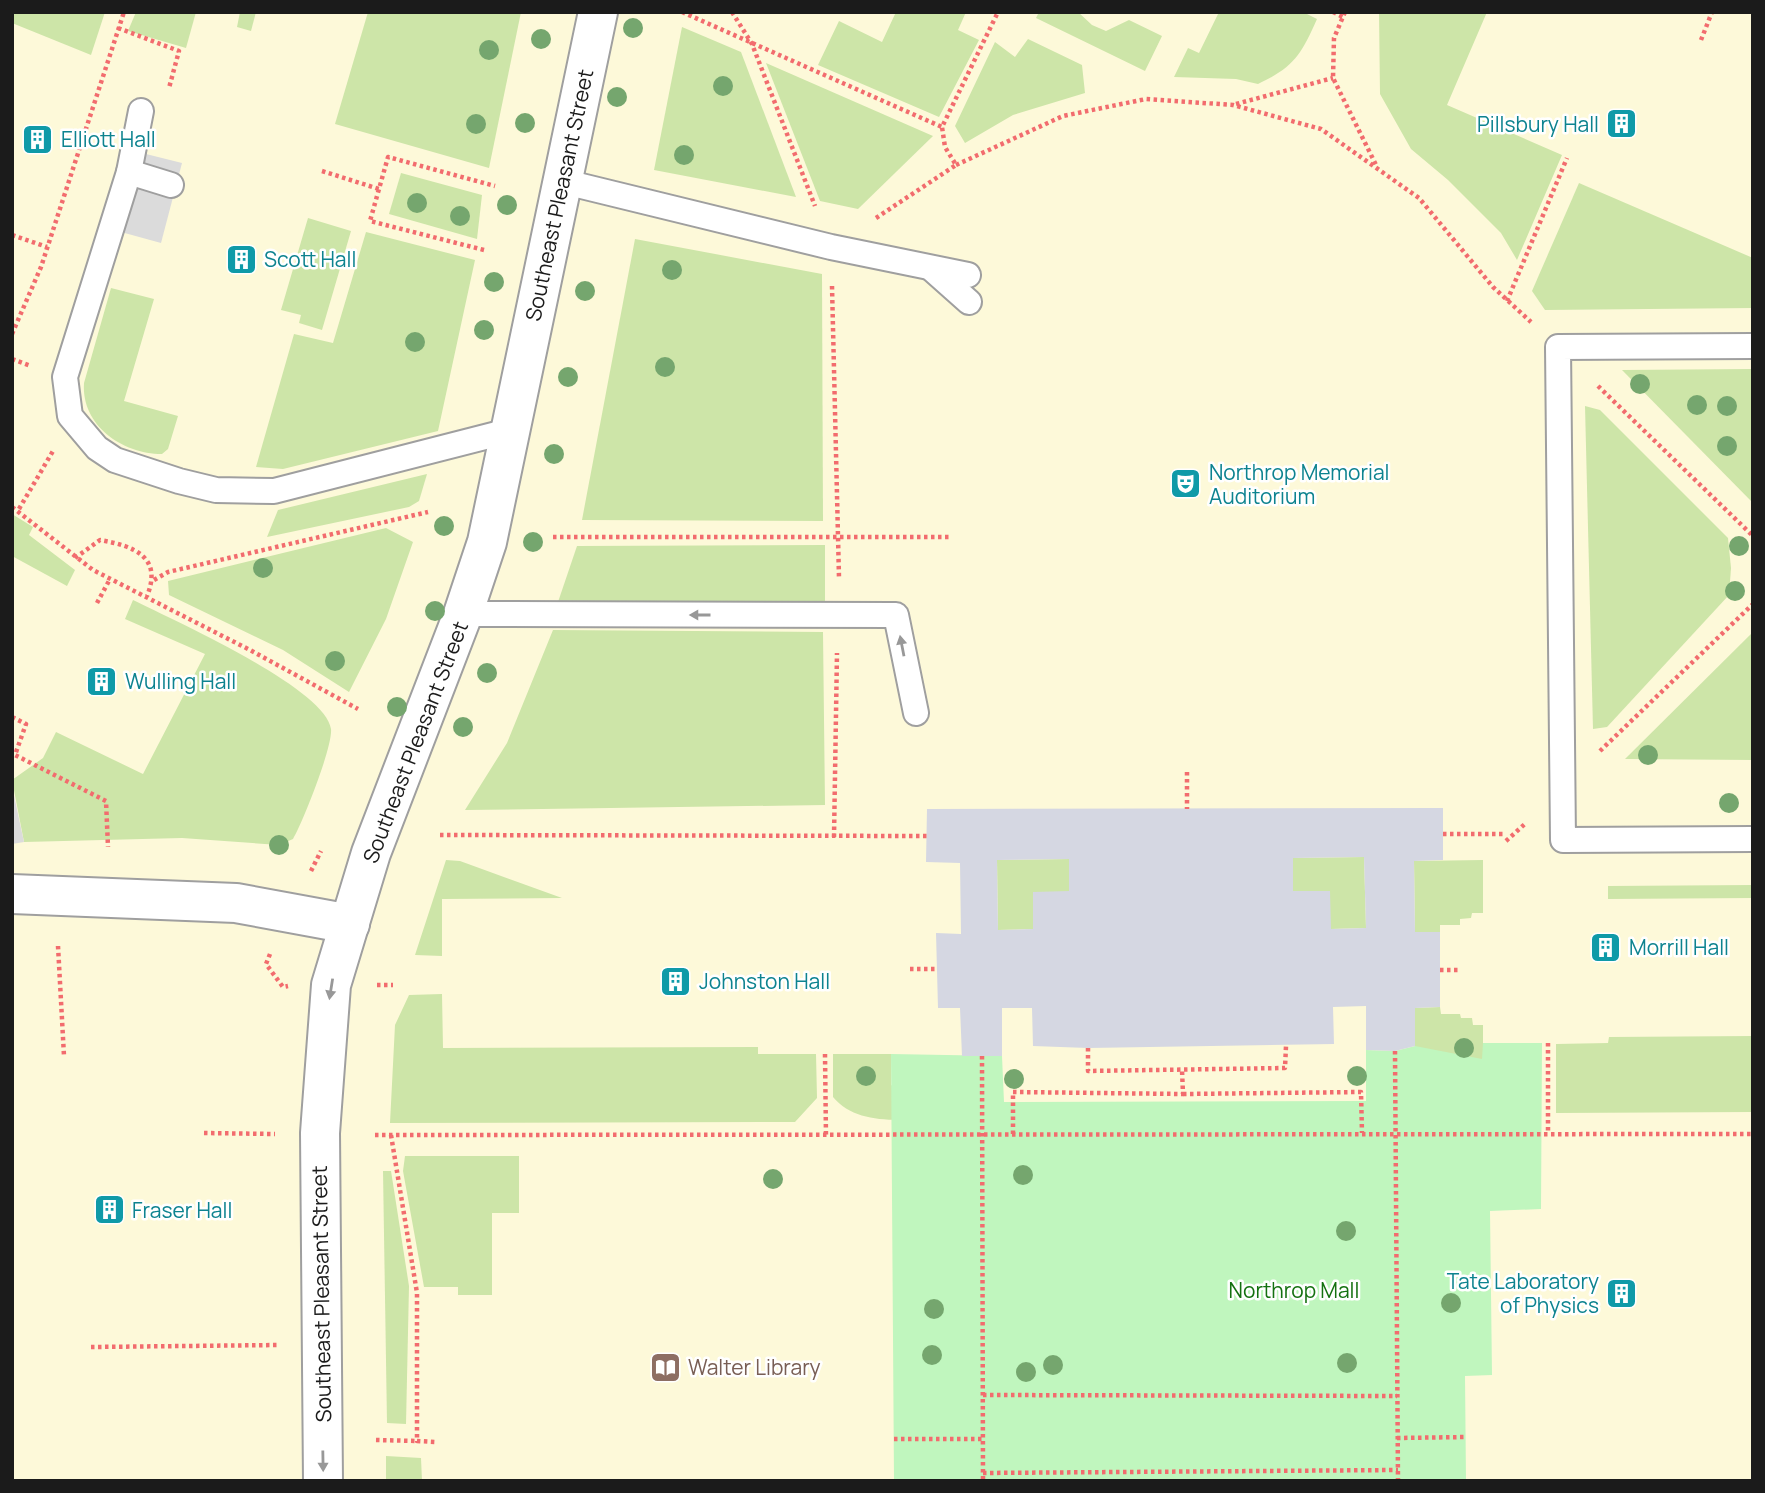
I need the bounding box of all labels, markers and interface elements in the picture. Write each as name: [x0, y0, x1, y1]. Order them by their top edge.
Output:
street label: Southeast Pleasant Street: [519, 66, 599, 324]
building icon: Pillsbury Hall: [1605, 107, 1639, 141]
place label: Pillsbury Hall: [1477, 110, 1599, 138]
building icon: Elliott Hall: [21, 122, 55, 156]
place label: Elliott Hall: [61, 125, 156, 153]
building icon: Scott Hall: [224, 242, 258, 276]
place label: Scott Hall: [264, 245, 356, 273]
place label: Northrop Memorial Auditorium: [1209, 458, 1389, 510]
theatre icon: Northrop Memorial Auditorium: [1169, 467, 1203, 501]
one-way arrow: [689, 609, 711, 621]
street label: Southeast Pleasant Street: [356, 617, 474, 867]
one-way arrow: [897, 635, 908, 657]
building icon: Wulling Hall: [85, 664, 119, 698]
place label: Wulling Hall: [125, 667, 236, 695]
building icon: Morrill Hall: [1589, 930, 1623, 964]
place label: Morrill Hall: [1629, 933, 1729, 961]
building icon: Johnston Hall: [659, 964, 693, 998]
place label: Johnston Hall: [699, 967, 830, 995]
one-way arrow: [326, 978, 337, 1000]
street label: Southeast Pleasant Street: [305, 1165, 337, 1423]
building icon: Fraser Hall: [92, 1193, 126, 1227]
place label: Fraser Hall: [132, 1196, 232, 1224]
place label: Tate Laboratory of Physics: [1447, 1267, 1599, 1319]
park label: Northrop Mall: [1229, 1276, 1359, 1304]
building icon: Tate Laboratory of Physics: [1605, 1276, 1639, 1310]
library icon: Walter Library: [648, 1350, 682, 1384]
place label: Walter Library: [688, 1353, 821, 1381]
one-way arrow: [317, 1451, 329, 1473]

